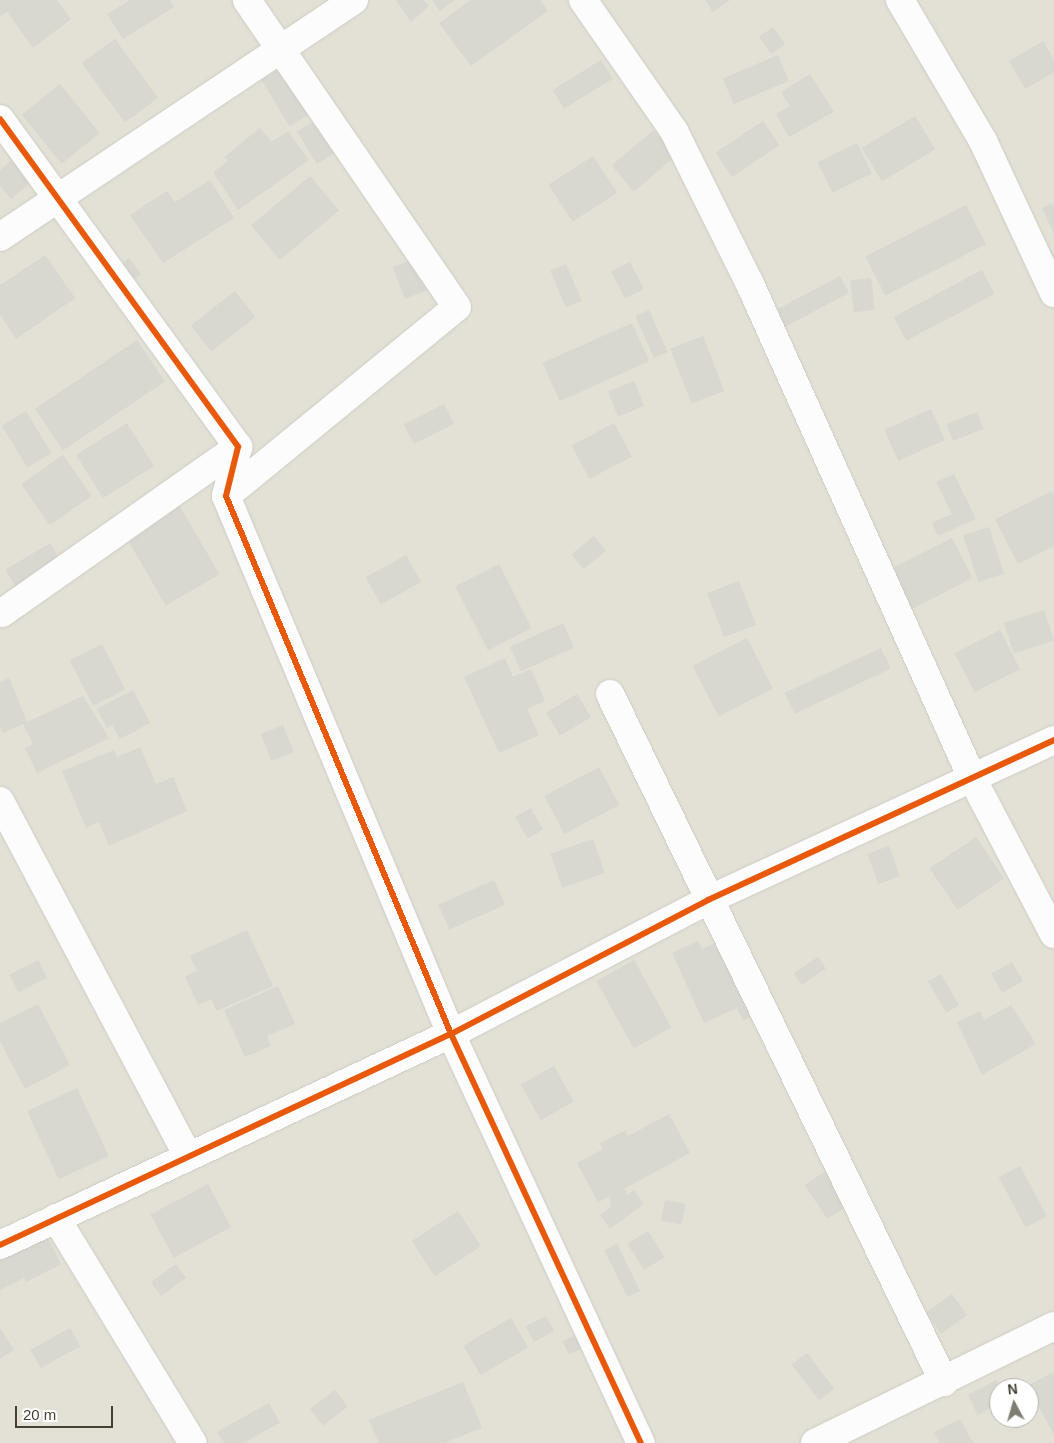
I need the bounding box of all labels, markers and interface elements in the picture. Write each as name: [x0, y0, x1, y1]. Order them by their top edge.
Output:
north arrow: [989, 1378, 1039, 1428]
text: N: [1007, 1381, 1018, 1398]
scale bar: [18, 1396, 115, 1428]
text: 20 m: [23, 1406, 56, 1423]

